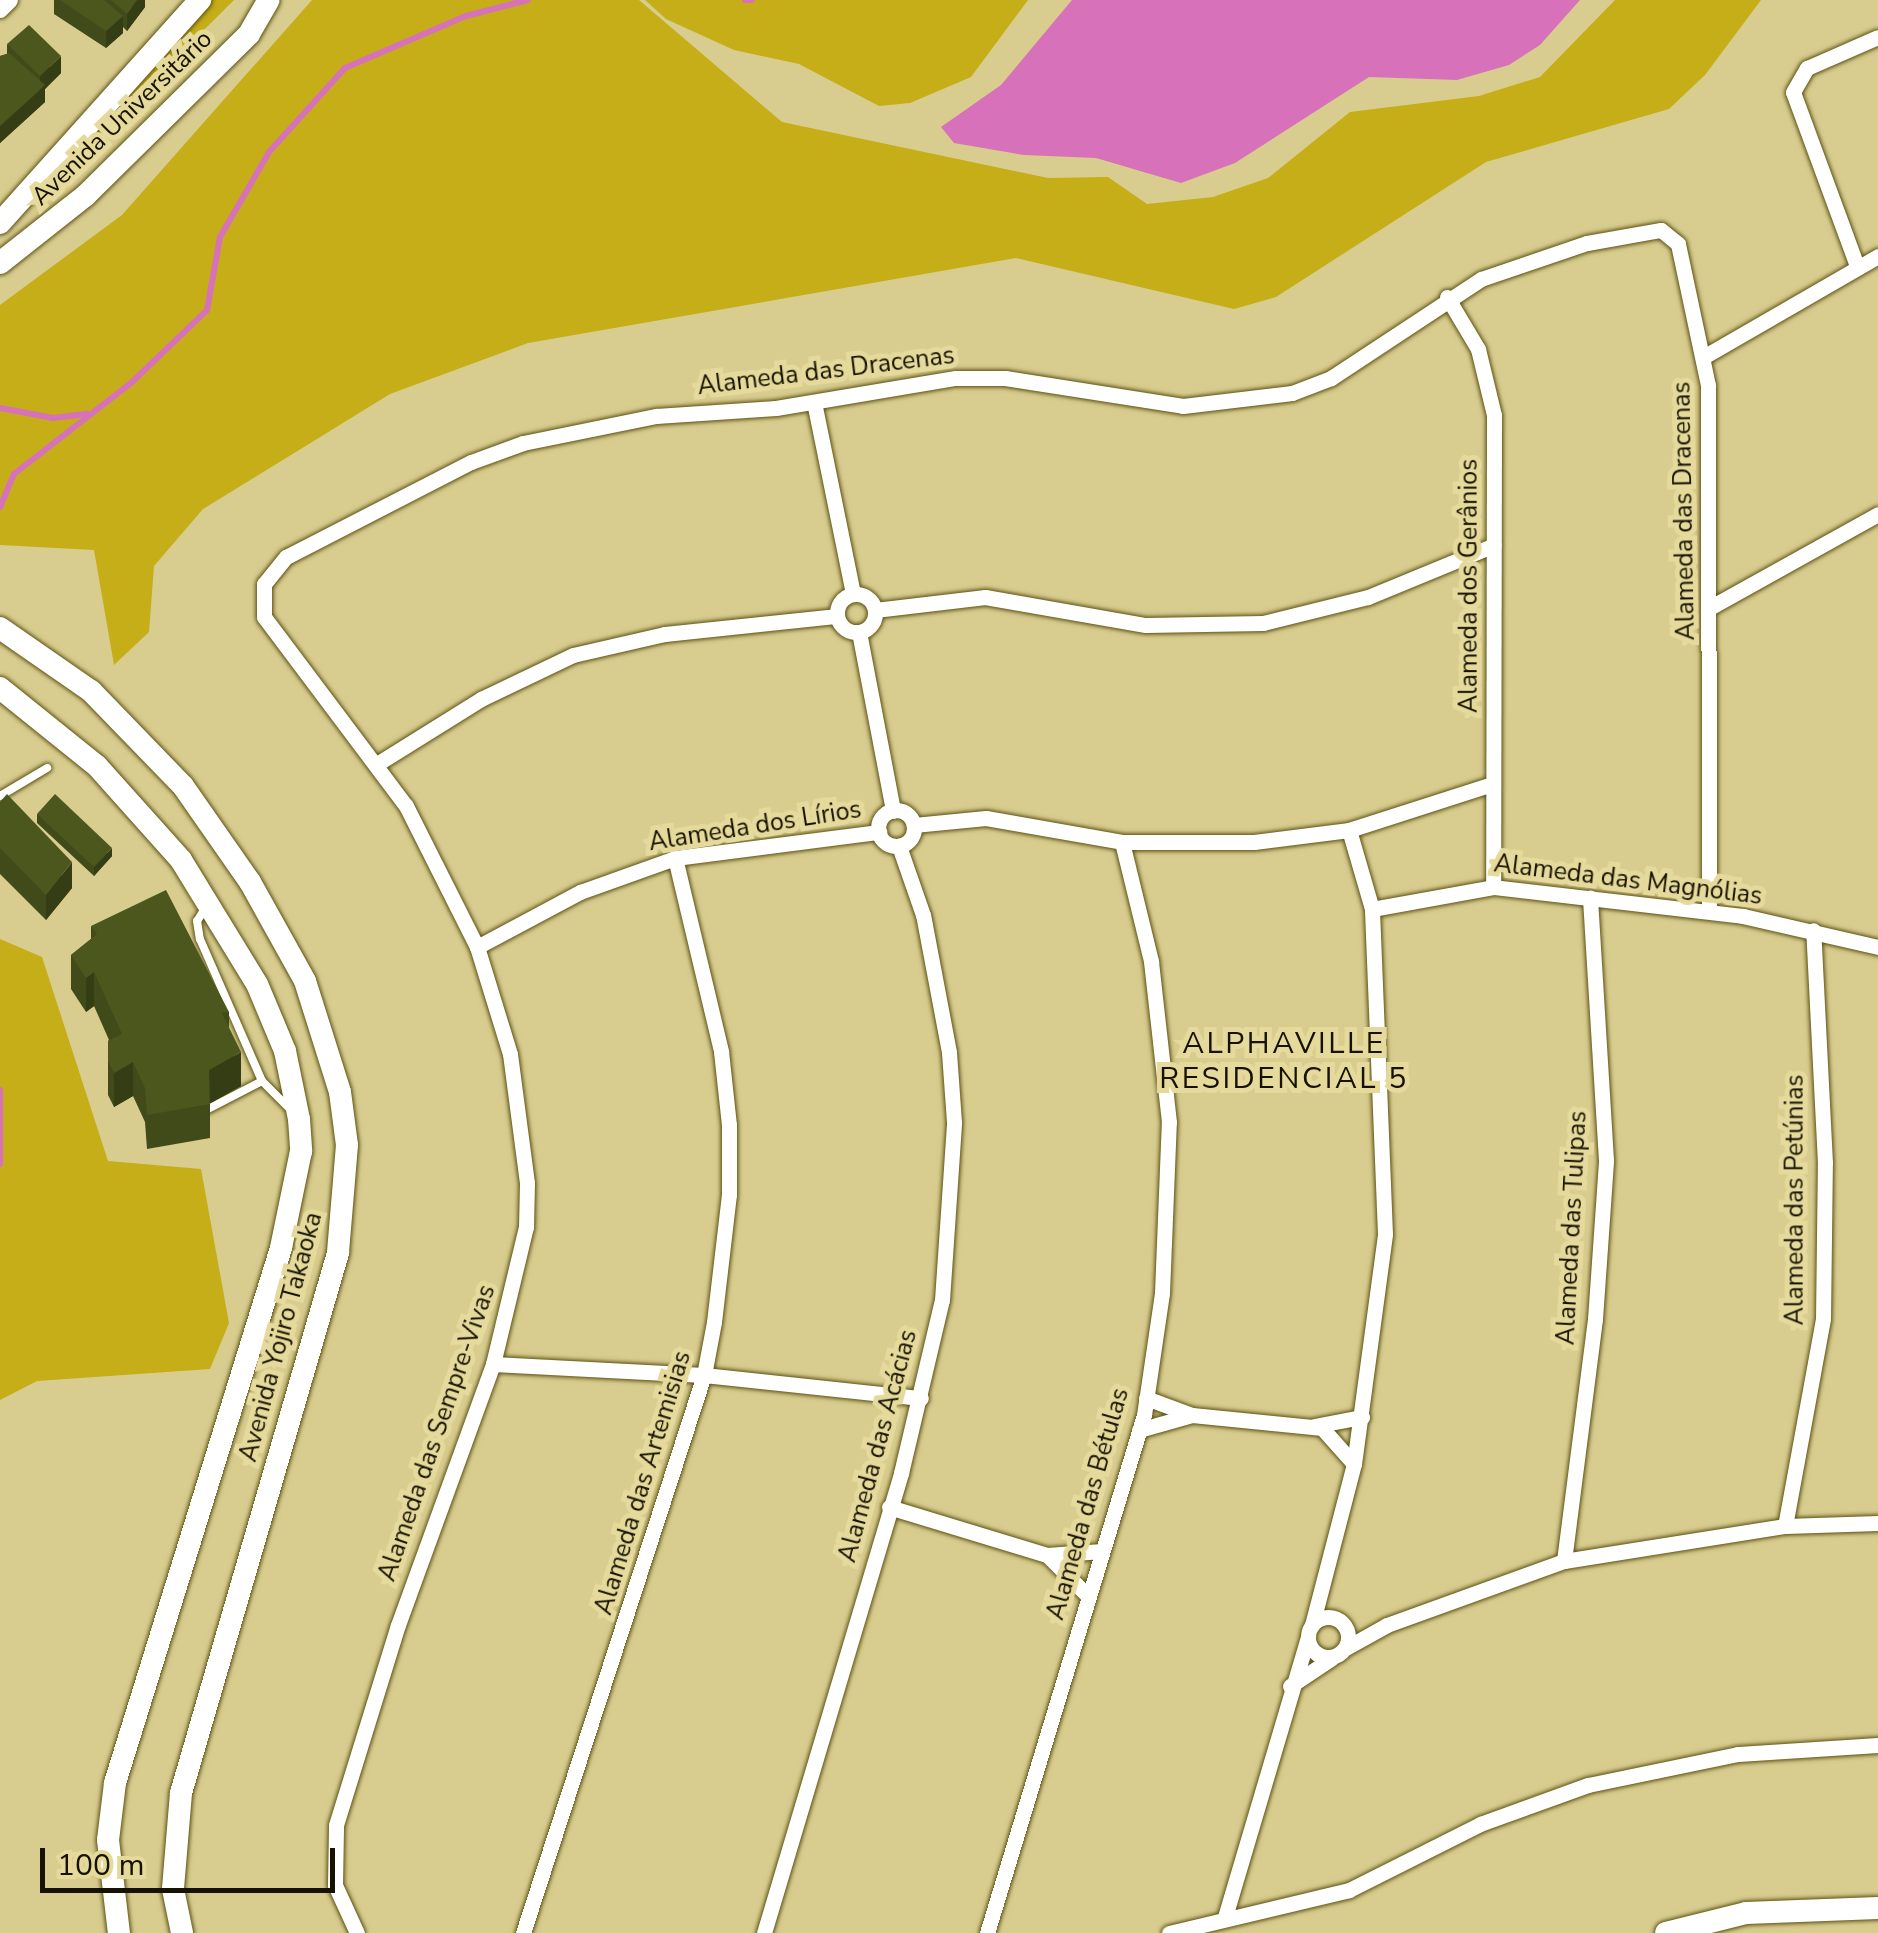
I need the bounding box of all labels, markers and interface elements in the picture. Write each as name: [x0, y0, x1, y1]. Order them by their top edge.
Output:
street label: Avenida Universitário: [26, 24, 218, 212]
street label: Alameda das Dracenas: [696, 340, 956, 402]
street label: Alameda das Dracenas: [1667, 381, 1701, 641]
street label: Alameda dos Gerânios: [1454, 459, 1484, 713]
street label: Alameda dos Lírios: [647, 794, 863, 858]
street label: Alameda das Magnólias: [1492, 849, 1764, 911]
district label: ALPHAVILLE RESIDENCIAL 5: [1159, 1026, 1409, 1096]
street label: Alameda das Petúnias: [1780, 1075, 1810, 1325]
street label: Alameda das Tulipas: [1551, 1110, 1593, 1346]
street label: Avenida Yojiro Takaoka: [233, 1209, 329, 1465]
street label: Alameda das Sempre-Vivas: [372, 1281, 502, 1585]
street label: Alameda das Acácias: [833, 1326, 923, 1566]
street label: Alameda das Artemisias: [589, 1348, 697, 1618]
street label: Alameda das Bétulas: [1041, 1385, 1135, 1623]
scale bar: [45, 1828, 340, 1890]
text: 100 m: [57, 1845, 144, 1886]

